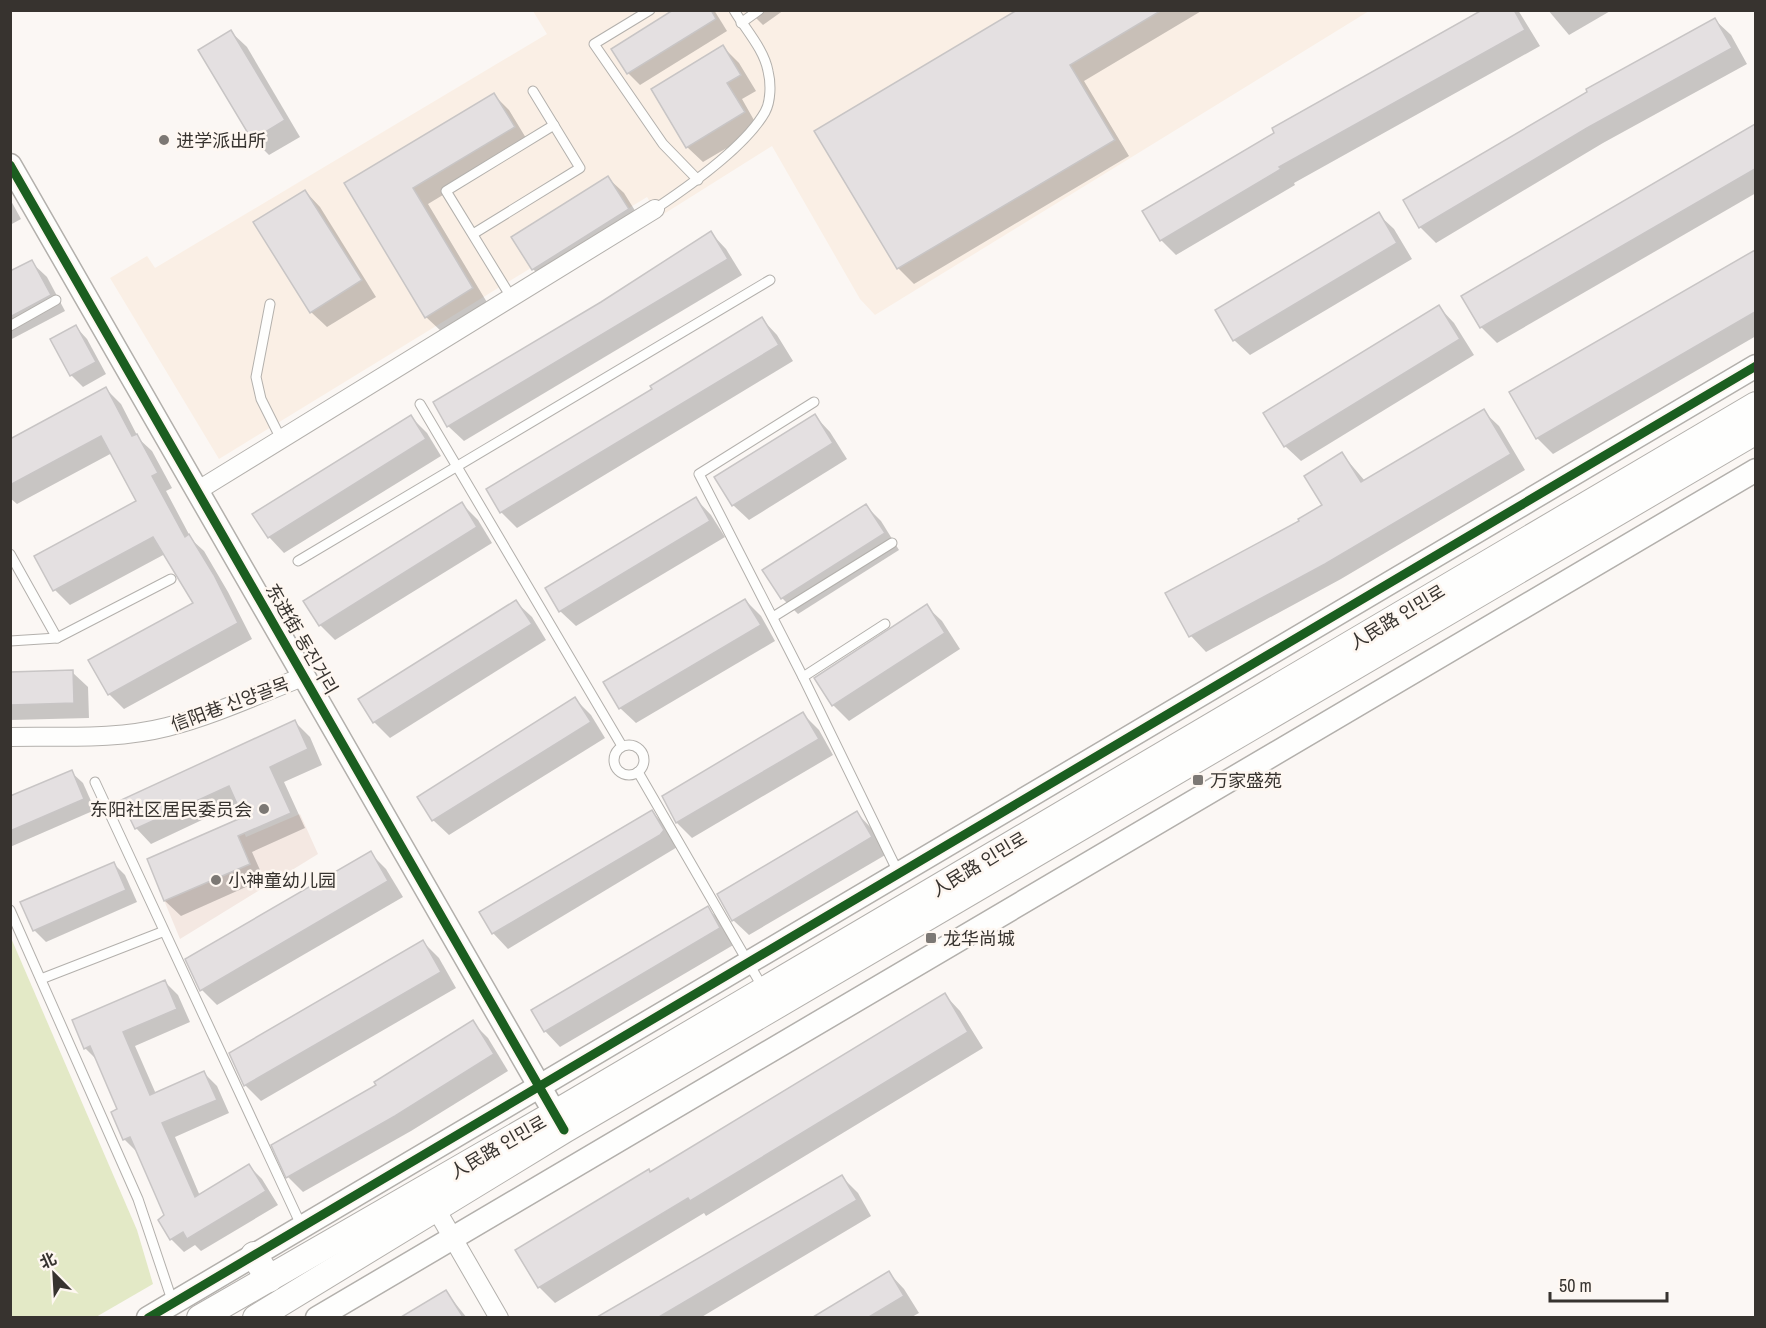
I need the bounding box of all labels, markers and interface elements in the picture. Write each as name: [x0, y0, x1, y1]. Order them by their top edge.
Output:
place label: 进学派出所: [176, 128, 266, 153]
marker: 进学派出所: [157, 133, 171, 147]
street label: 东进街 동진거리: [260, 579, 344, 699]
street label: 人民路 인민로: [1344, 579, 1450, 655]
street label: 信阳巷 신양골목: [167, 671, 293, 737]
place label: 万家盛苑: [1210, 768, 1282, 793]
marker: 万家盛苑: [1191, 773, 1205, 787]
place label: 东阳社区居民委员会: [90, 797, 252, 822]
marker: 东阳社区居民委员会: [257, 802, 271, 816]
street label: 人民路 인민로: [926, 826, 1032, 902]
place label: 小神童幼儿园: [228, 868, 336, 893]
marker: 小神童幼儿园: [209, 873, 223, 887]
place label: 龙华尚城: [943, 926, 1015, 951]
marker: 龙华尚城: [924, 931, 938, 945]
street label: 人民路 인민로: [445, 1109, 551, 1185]
north arrow: [24, 1244, 84, 1304]
text: 北: [36, 1247, 60, 1274]
scale bar: [1550, 1265, 1667, 1303]
text: 50 m: [1559, 1273, 1592, 1298]

